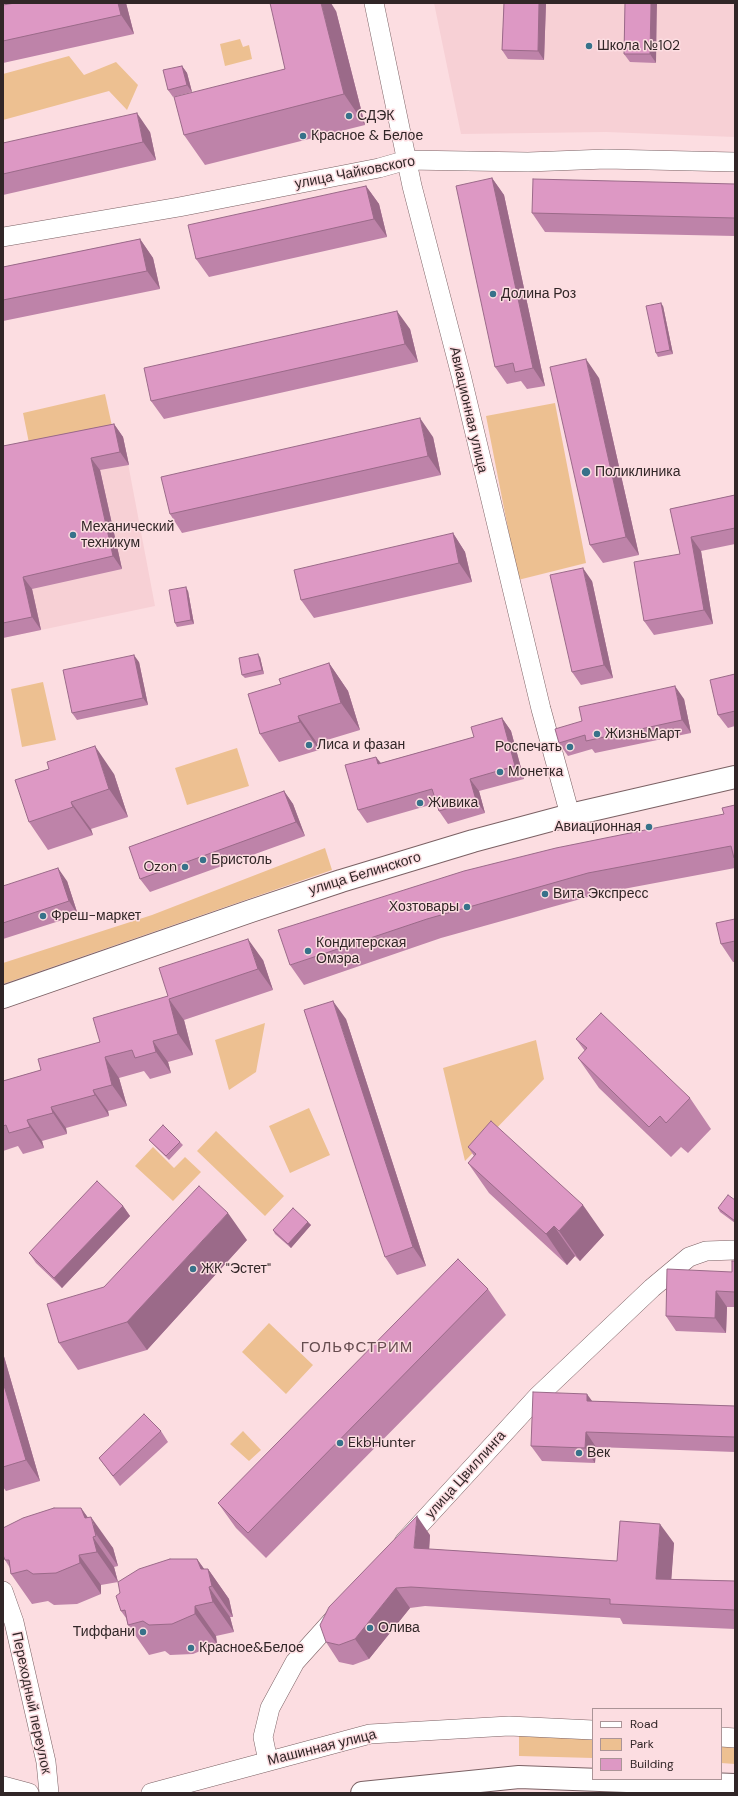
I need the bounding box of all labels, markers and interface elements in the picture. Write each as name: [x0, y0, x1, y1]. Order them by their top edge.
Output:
place label: Школа №102: [597, 38, 680, 54]
marker: Школа №102: [584, 41, 594, 51]
place label: СДЭК: [357, 108, 395, 124]
marker: СДЭК: [344, 111, 354, 121]
place label: Красное & Белое: [311, 128, 423, 144]
marker: Красное & Белое: [298, 131, 308, 141]
street label: улица Чайковского: [293, 153, 417, 193]
place label: Долина Роз: [501, 286, 576, 302]
marker: Долина Роз: [488, 289, 498, 299]
street label: Авиационная улица: [445, 345, 491, 475]
place label: Поликлиника: [595, 464, 681, 480]
marker: Поликлиника: [580, 466, 592, 478]
place label: Механический техникум: [81, 519, 174, 552]
marker: Механический техникум: [68, 530, 78, 540]
place label: ЖизньМарт: [605, 726, 681, 742]
marker: ЖизньМарт: [592, 729, 602, 739]
place label: Лиса и фазан: [317, 737, 405, 753]
place label: Роспечать: [495, 739, 562, 755]
marker: Лиса и фазан: [304, 740, 314, 750]
marker: Роспечать: [565, 742, 575, 752]
place label: Монетка: [508, 764, 563, 780]
marker: Монетка: [495, 767, 505, 777]
place label: Живика: [428, 795, 478, 811]
marker: Живика: [415, 798, 425, 808]
place label: Авиационная: [554, 819, 641, 835]
marker: Авиационная: [644, 822, 654, 832]
street label: улица Белинского: [307, 849, 423, 899]
place label: Бристоль: [211, 852, 272, 868]
marker: Бристоль: [198, 855, 208, 865]
place label: Ozon: [143, 859, 177, 875]
marker: Ozon: [180, 862, 190, 872]
place label: Вита Экспресс: [553, 886, 648, 902]
marker: Вита Экспресс: [540, 889, 550, 899]
place label: Хозтовары: [389, 899, 459, 915]
marker: Хозтовары: [462, 902, 472, 912]
place label: Фреш-маркет: [51, 908, 141, 924]
marker: Фреш-маркет: [38, 911, 48, 921]
place label: Кондитерская Омэра: [316, 935, 406, 968]
marker: Кондитерская Омэра: [303, 946, 313, 956]
place label: ЖК "Эстет": [201, 1261, 271, 1277]
marker: ЖК "Эстет": [188, 1264, 198, 1274]
district label: ГОЛЬФСТРИМ: [301, 1339, 413, 1357]
street label: улица Цвиллинга: [422, 1428, 510, 1522]
place label: EkbHunter: [348, 1435, 416, 1451]
marker: EkbHunter: [335, 1438, 345, 1448]
place label: Век: [587, 1445, 610, 1461]
marker: Век: [574, 1448, 584, 1458]
place label: Олива: [378, 1620, 420, 1636]
marker: Олива: [365, 1623, 375, 1633]
place label: Тиффани: [73, 1624, 135, 1640]
marker: Тиффани: [138, 1627, 148, 1637]
street label: Переходный переулок: [8, 1631, 54, 1775]
place label: Красное&Белое: [199, 1640, 304, 1656]
marker: Красное&Белое: [186, 1643, 196, 1653]
legend: [592, 1708, 722, 1780]
text: Road: [630, 1716, 658, 1732]
street label: Машинная улица: [266, 1726, 378, 1770]
text: Park: [630, 1736, 654, 1752]
text: Building: [630, 1756, 674, 1772]

